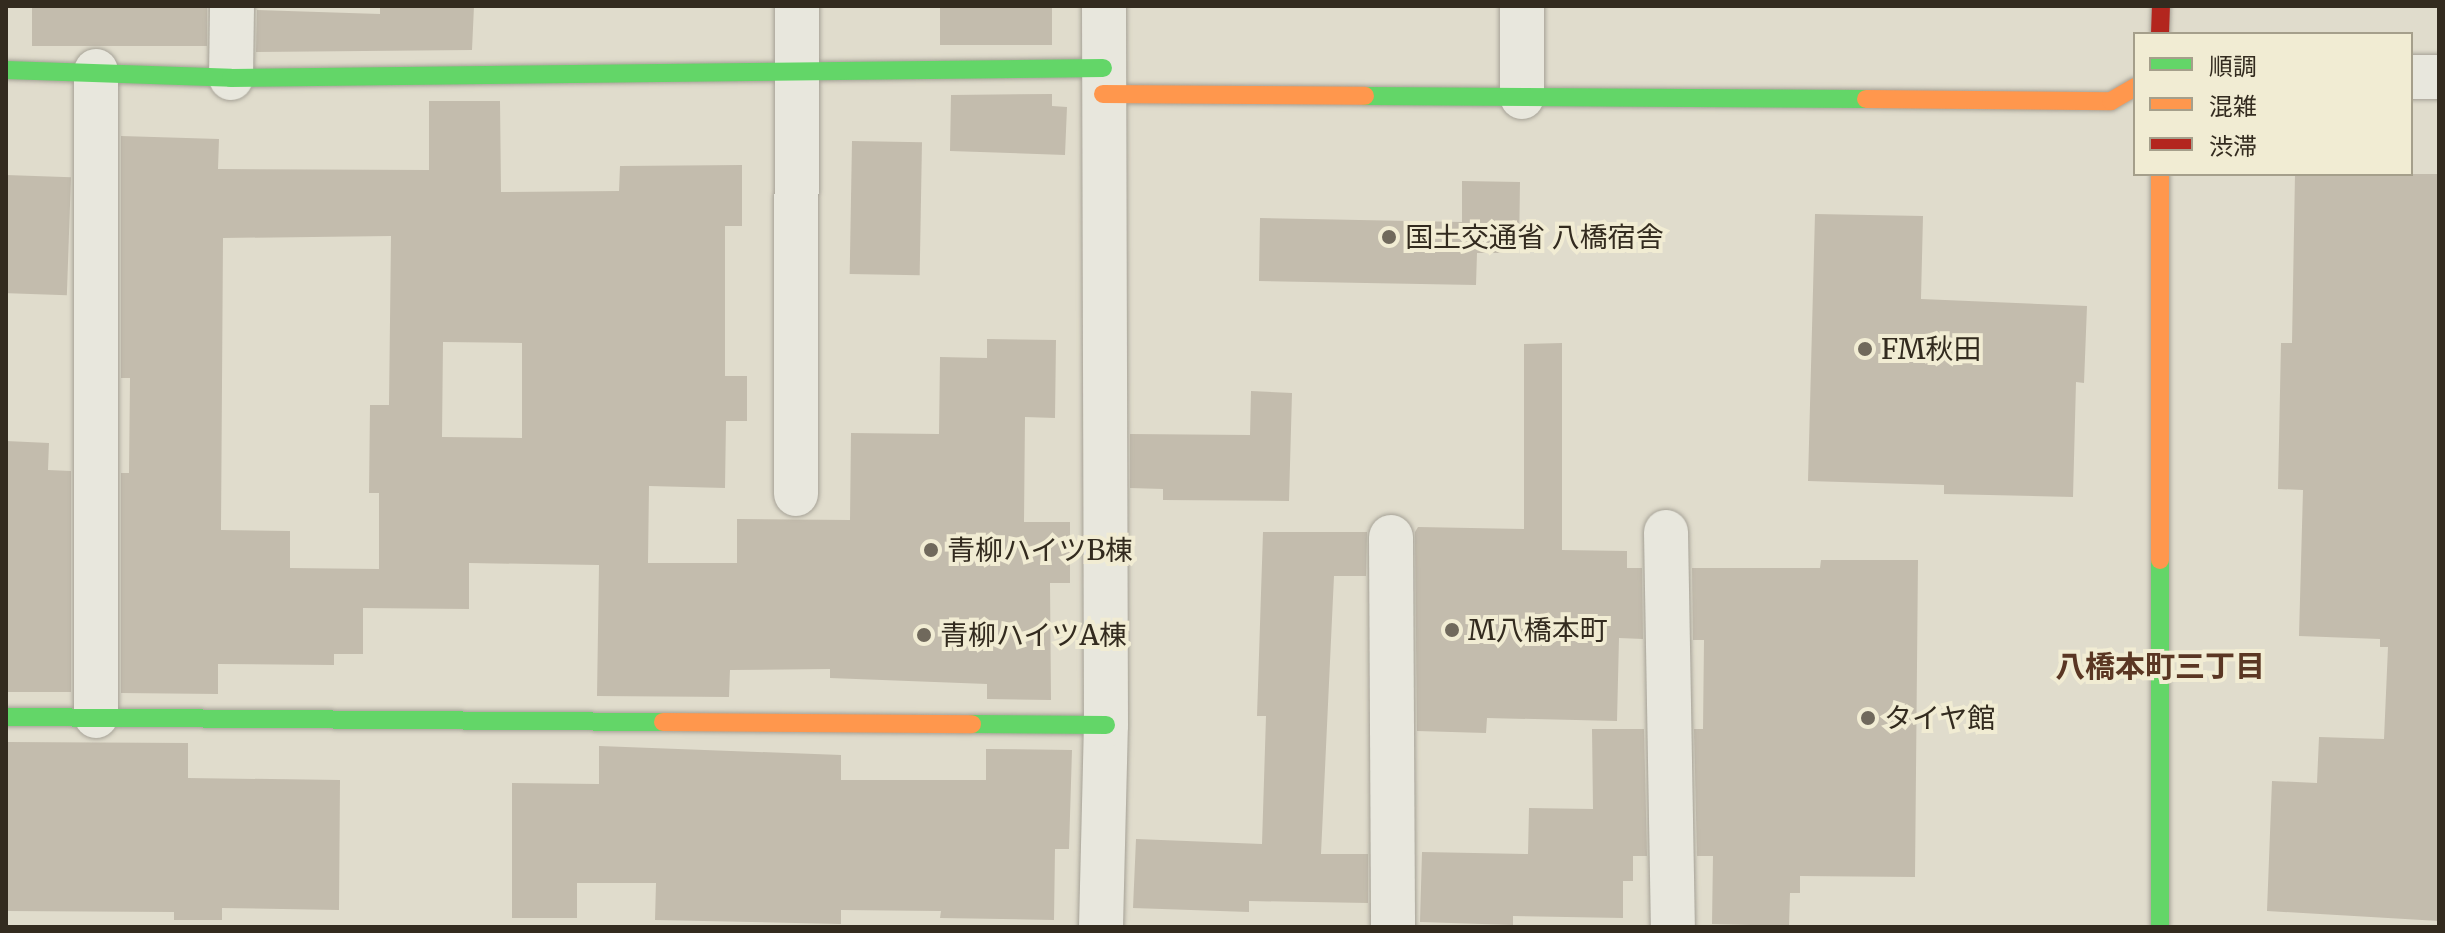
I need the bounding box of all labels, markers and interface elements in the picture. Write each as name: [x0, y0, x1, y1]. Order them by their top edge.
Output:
legend: [2133, 32, 2413, 176]
text: 順調: [2209, 51, 2257, 82]
text: 混雑: [2209, 91, 2257, 122]
text: 渋滞: [2209, 131, 2257, 162]
place label: 国土交通省 八橋宿舎: [1405, 220, 1664, 254]
marker: 国土交通省 八橋宿舎: [1380, 228, 1398, 246]
place label: FM秋田: [1881, 332, 1981, 366]
marker: FM秋田: [1856, 340, 1874, 358]
place label: 青柳ハイツB棟: [947, 533, 1134, 567]
marker: 青柳ハイツB棟: [922, 541, 940, 559]
place label: M八橋本町: [1468, 613, 1608, 647]
place label: 青柳ハイツA棟: [940, 618, 1128, 652]
marker: M八橋本町: [1443, 621, 1461, 639]
marker: 青柳ハイツA棟: [915, 626, 933, 644]
district label: 八橋本町三丁目: [2055, 648, 2265, 684]
place label: タイヤ館: [1884, 701, 1996, 735]
marker: タイヤ館: [1859, 709, 1877, 727]

